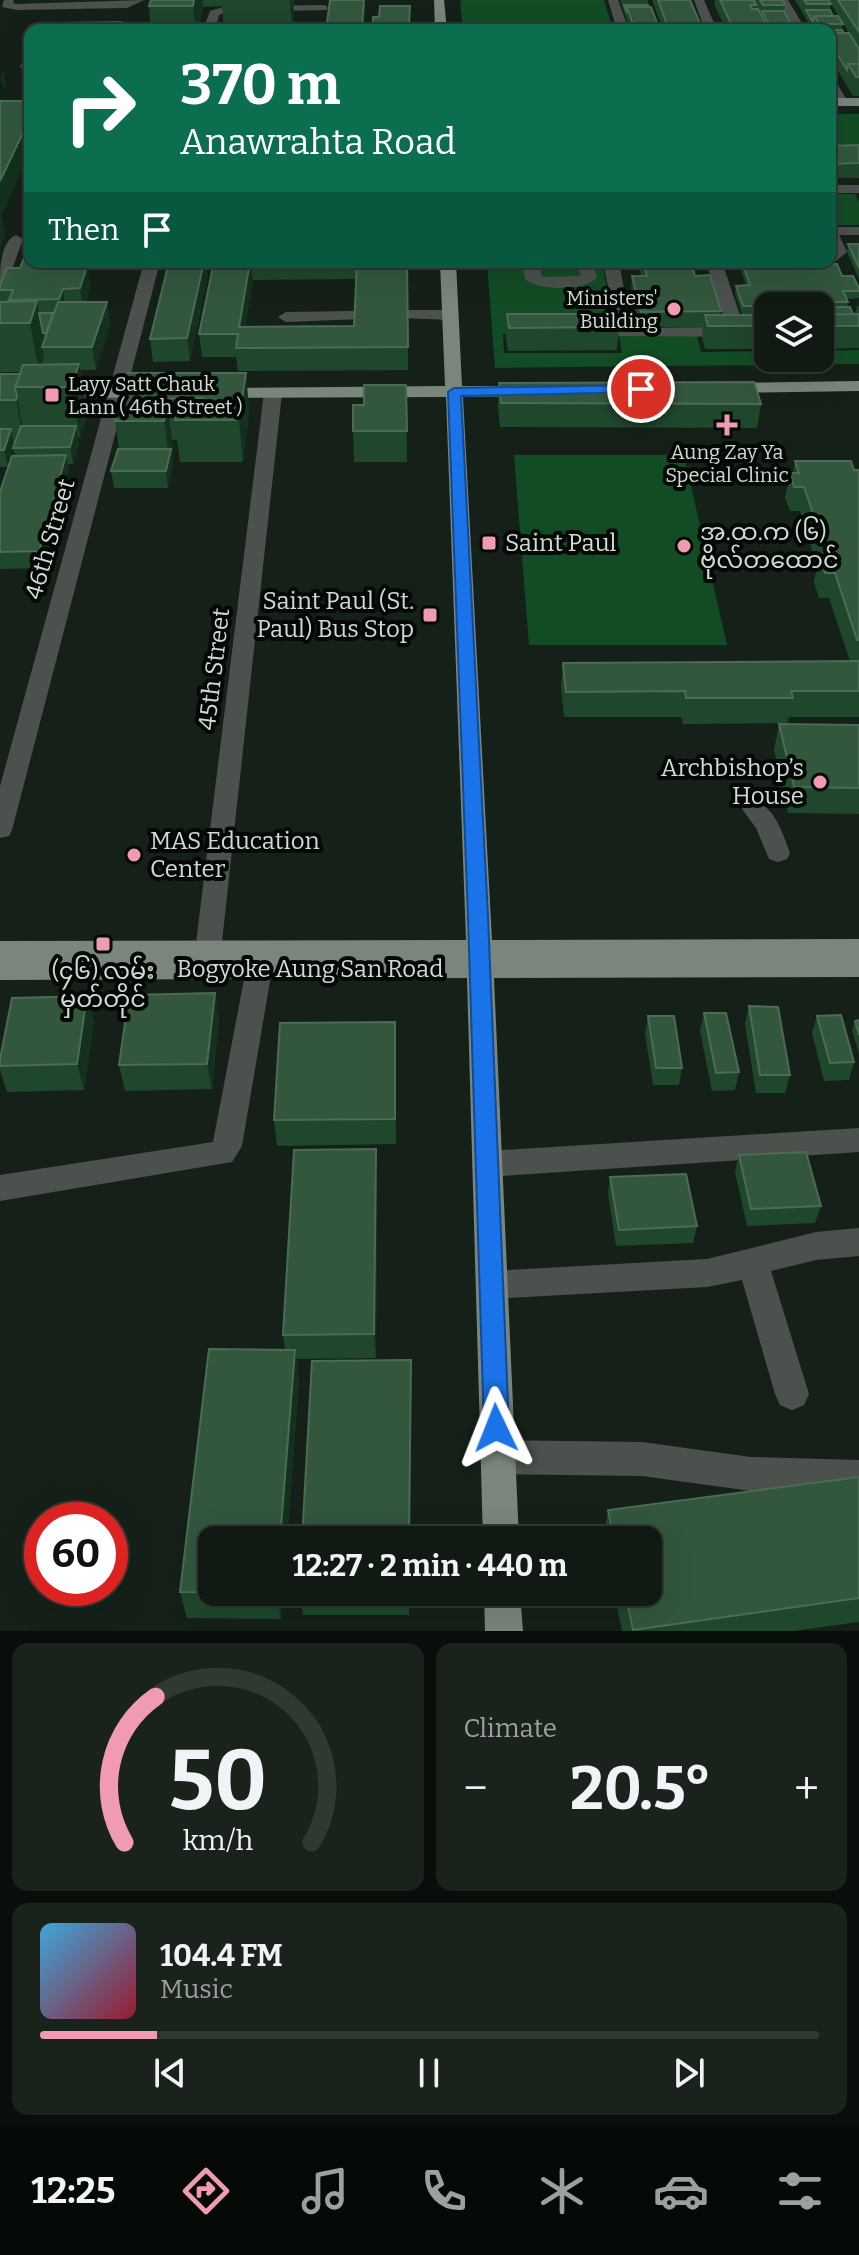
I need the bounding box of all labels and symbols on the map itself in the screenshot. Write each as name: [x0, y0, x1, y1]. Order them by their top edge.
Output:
place label: Ministers' Building: [566, 286, 658, 333]
marker: Ministers' Building: [665, 300, 683, 318]
pin: [607, 355, 675, 423]
place label: Layy Satt Chauk Lann ( 46th Street ): [68, 372, 243, 419]
marker: Layy Satt Chauk Lann ( 46th Street ): [43, 386, 61, 404]
marker: Aung Zay Ya Special Clinic: [716, 414, 738, 436]
place label: Aung Zay Ya Special Clinic: [665, 440, 789, 487]
street label: 46th Street: [19, 475, 81, 602]
place label: အ.ထ.က (၆) ဗိုလ်တထောင်: [700, 516, 839, 579]
place label: Saint Paul: [505, 529, 617, 557]
marker: Saint Paul: [480, 534, 498, 552]
marker: အ.ထ.က (၆) ဗိုလ်တထောင်: [675, 537, 693, 555]
place label: Saint Paul (St. Paul) Bus Stop: [256, 587, 414, 643]
street label: 45th Street: [193, 606, 235, 732]
marker: Saint Paul (St. Paul) Bus Stop: [421, 606, 439, 624]
place label: Archbishop’s House: [661, 754, 804, 810]
marker: Archbishop’s House: [811, 773, 829, 791]
place label: MAS Education Center: [150, 827, 320, 883]
marker: MAS Education Center: [125, 846, 143, 864]
marker: (၄၆) လမ်း မှတ်တိုင်: [94, 935, 112, 953]
place label: (၄၆) လမ်း မှတ်တိုင်: [51, 955, 155, 1018]
street label: Bogyoke Aung San Road: [177, 955, 443, 983]
position arrow: [454, 1386, 538, 1470]
speed limit sign: 60: [24, 1502, 128, 1606]

